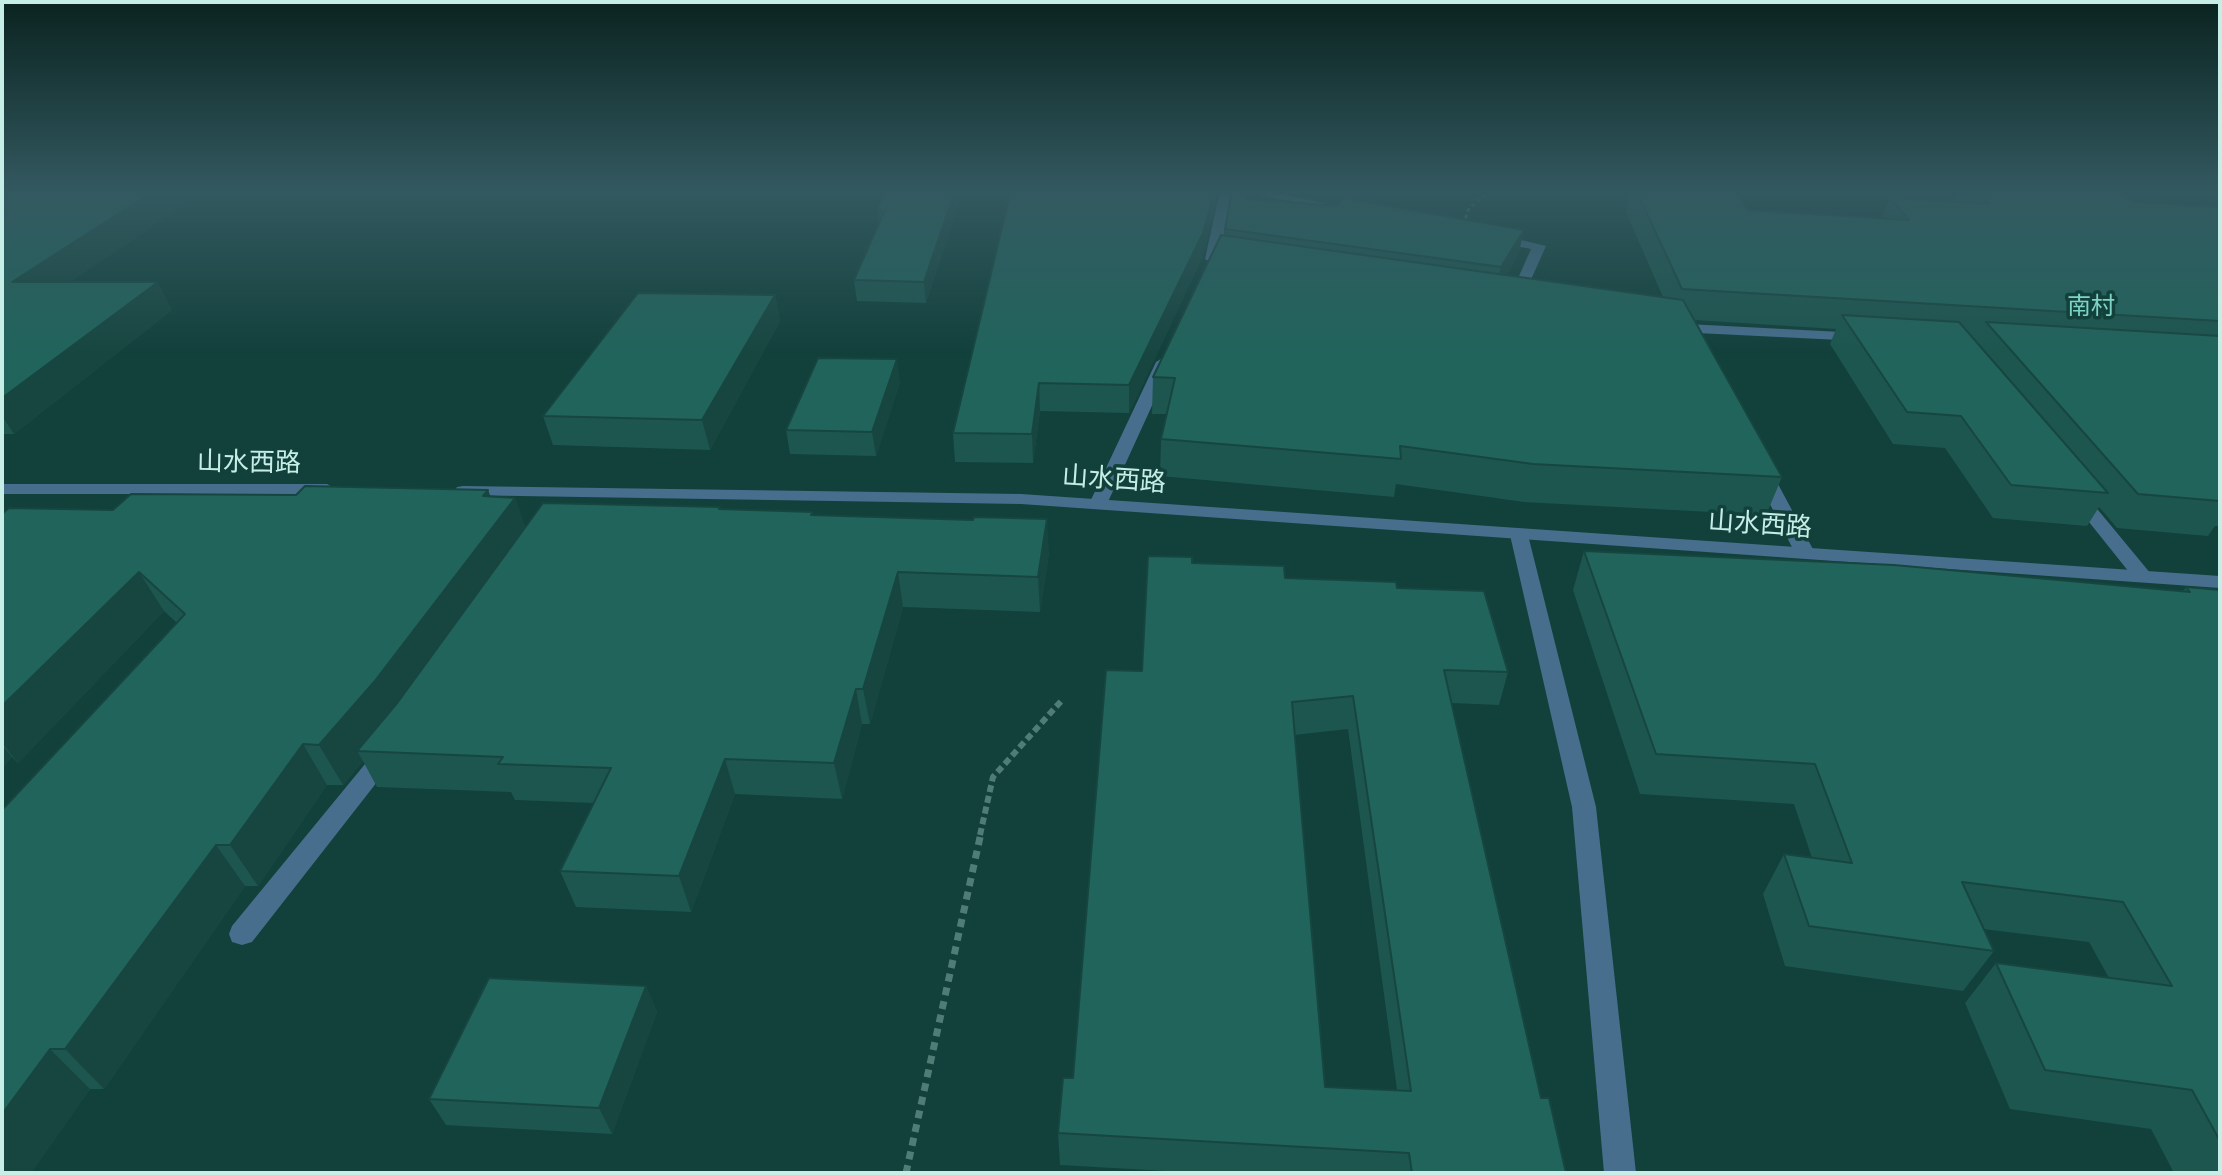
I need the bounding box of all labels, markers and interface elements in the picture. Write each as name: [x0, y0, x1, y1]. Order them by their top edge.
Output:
district label: 南村: [2067, 292, 2115, 320]
street label: 山水西路: [197, 445, 301, 479]
street label: 山水西路: [1061, 460, 1167, 498]
street label: 山水西路: [1707, 505, 1813, 543]

